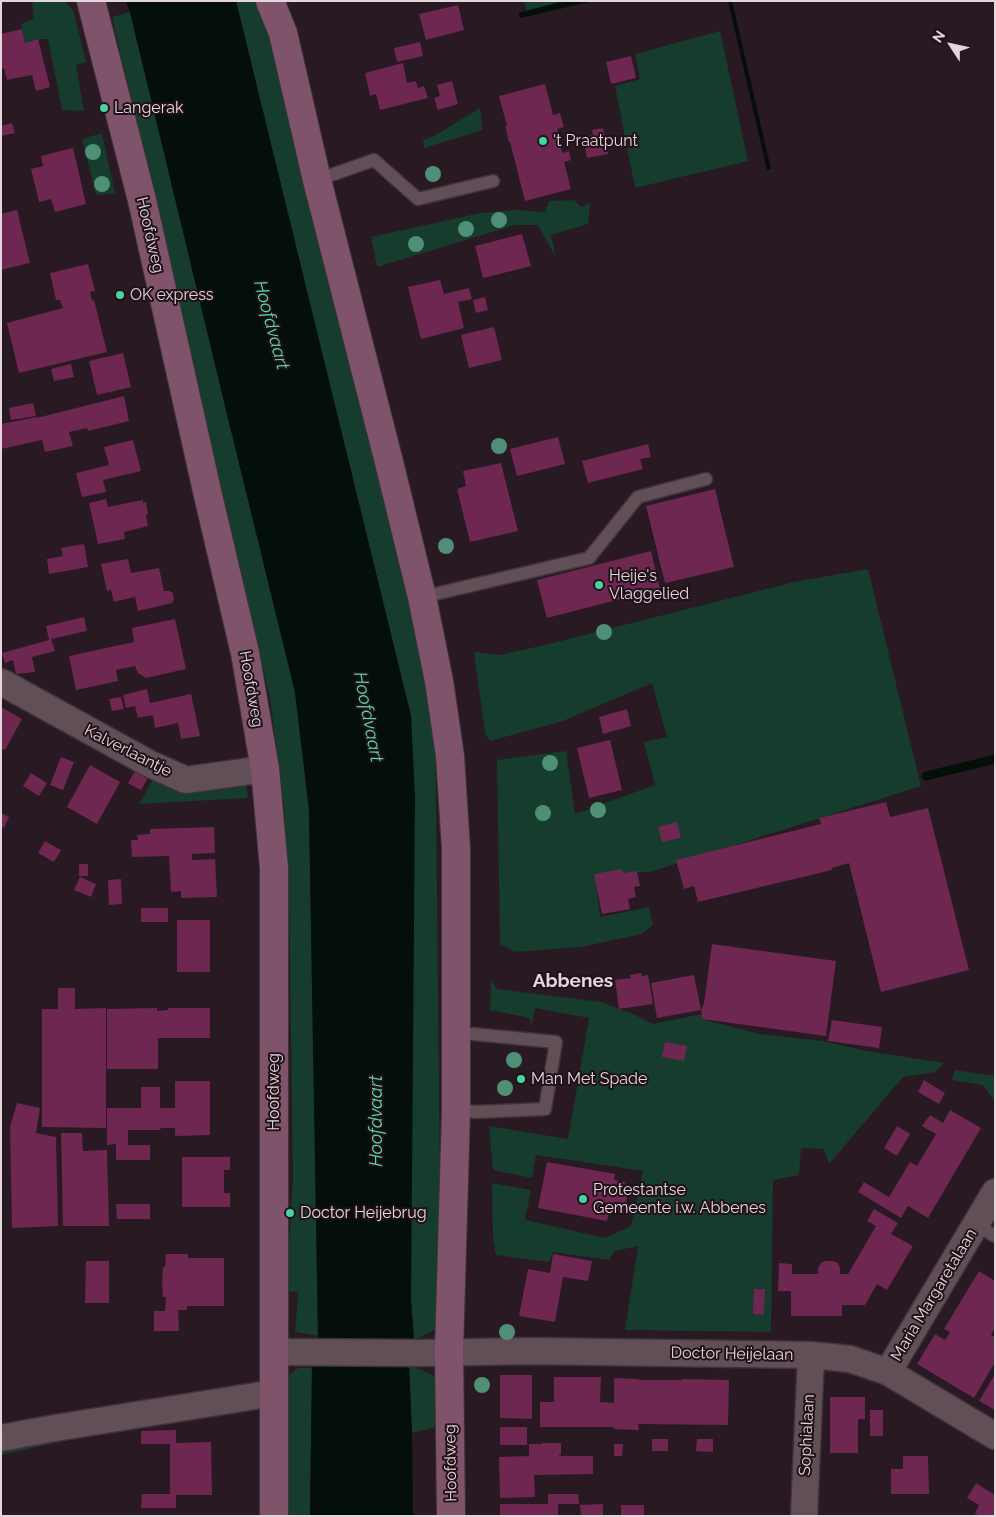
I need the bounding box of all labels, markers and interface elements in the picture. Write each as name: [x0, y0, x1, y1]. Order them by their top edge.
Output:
north arrow: [926, 20, 976, 70]
text: N: [929, 27, 948, 45]
place label: Langerak: [114, 98, 183, 118]
marker: Langerak: [98, 102, 110, 114]
place label: 't Praatpunt: [553, 131, 638, 151]
marker: 't Praatpunt: [537, 135, 549, 147]
street label: Hoofdweg: [132, 195, 168, 275]
water label: Hoofdvaart: [249, 278, 293, 372]
place label: OK express: [130, 285, 214, 305]
marker: OK express: [114, 289, 126, 301]
place label: Heije's Vlaggelied: [609, 566, 689, 604]
marker: Heije's Vlaggelied: [593, 579, 605, 591]
street label: Hoofdweg: [235, 649, 267, 729]
water label: Hoofdvaart: [349, 670, 387, 764]
street label: Kalverlaantje: [81, 721, 175, 781]
district label: Abbenes: [533, 970, 613, 992]
street label: Hoofdweg: [264, 1053, 284, 1131]
place label: Man Met Spade: [531, 1069, 647, 1089]
marker: Man Met Spade: [515, 1073, 527, 1085]
water label: Hoofdvaart: [366, 1075, 388, 1167]
place label: Protestantse Gemeente i.w. Abbenes: [593, 1180, 766, 1218]
marker: Protestantse Gemeente i.w. Abbenes: [577, 1193, 589, 1205]
place label: Doctor Heijebrug: [300, 1203, 427, 1223]
marker: Doctor Heijebrug: [284, 1207, 296, 1219]
street label: Maria Margaretalaan: [887, 1225, 981, 1365]
street label: Doctor Heijelaan: [670, 1343, 794, 1365]
street label: Sophialaan: [795, 1394, 819, 1476]
street label: Hoofdweg: [441, 1424, 461, 1502]

